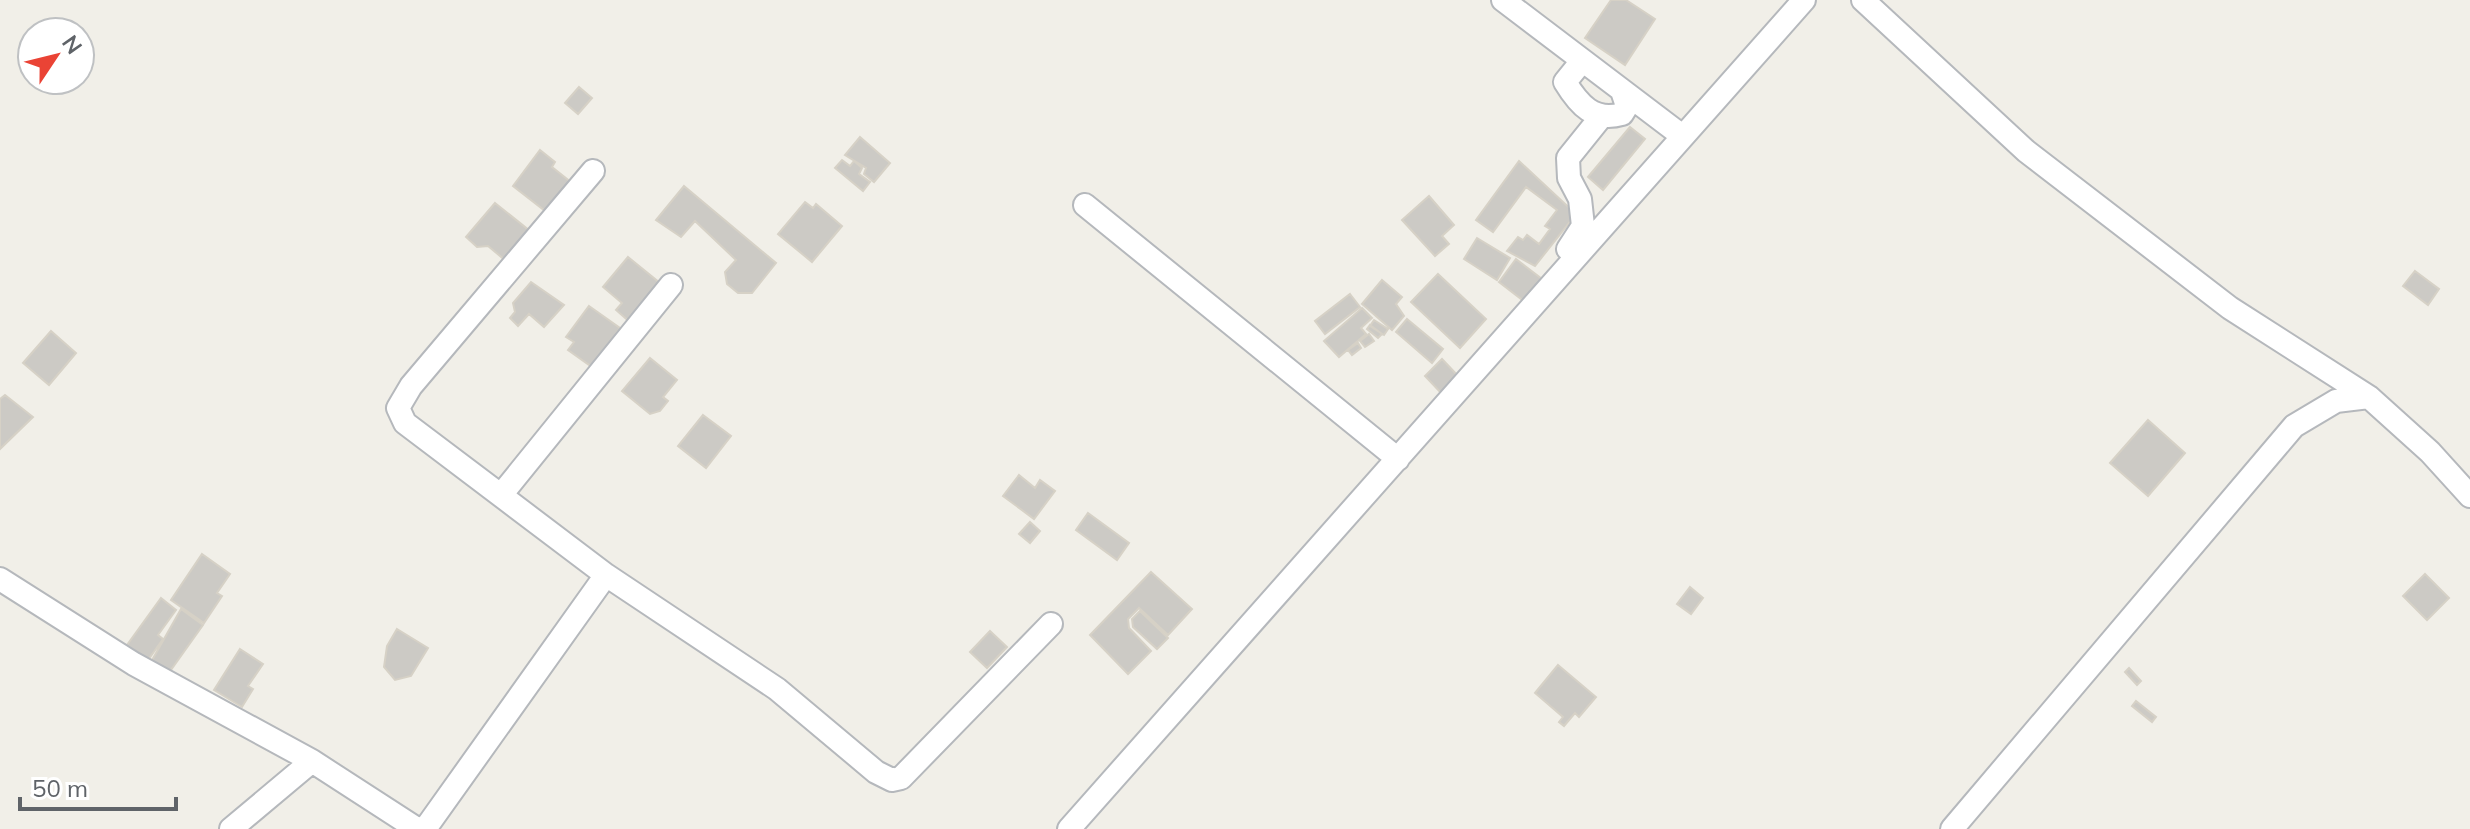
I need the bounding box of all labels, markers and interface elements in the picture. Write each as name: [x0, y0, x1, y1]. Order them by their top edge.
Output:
north arrow: [16, 16, 96, 96]
text: N: [56, 30, 89, 59]
scale bar: [20, 761, 176, 811]
text: 50 m: [32, 773, 88, 803]

